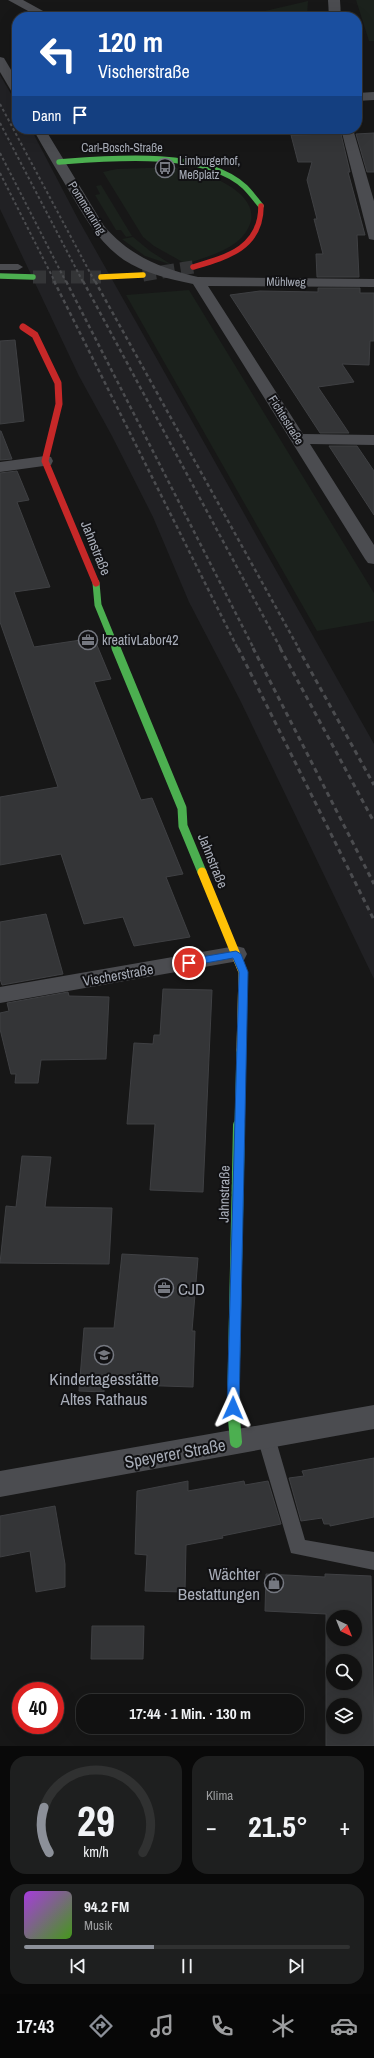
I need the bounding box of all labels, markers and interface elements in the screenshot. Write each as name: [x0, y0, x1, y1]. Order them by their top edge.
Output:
text: 120 m: [98, 23, 163, 61]
icon: left: [32, 28, 84, 80]
text: Vischerstraße: [98, 59, 190, 84]
icon: arrive: [69, 104, 91, 126]
text: Dann: [32, 105, 61, 126]
street label: Carl-Bosch-Straße: [81, 140, 163, 156]
place label: Limburgerhof, Meßplatz: [179, 153, 240, 183]
bus stop icon: Limburgerhof, Meßplatz: [154, 157, 176, 179]
street label: Pommernring: [64, 178, 110, 238]
street label: Mühlweg: [266, 274, 306, 290]
street label: Fichtestraße: [265, 392, 307, 448]
street label: Jahnstraße: [77, 518, 115, 578]
office icon: kreativLabor42: [77, 629, 99, 651]
place label: kreativLabor42: [102, 631, 179, 649]
street label: Jahnstraße: [194, 831, 232, 891]
pin: [172, 946, 206, 980]
icon: arrive: [178, 952, 200, 974]
street label: Vischerstraße: [81, 960, 155, 990]
street label: Jahnstraße: [215, 1165, 233, 1223]
office icon: CJD: [153, 1277, 175, 1299]
place label: CJD: [178, 1277, 205, 1300]
school or university icon: Kindertagesstätte Altes Rathaus: [93, 1344, 115, 1366]
place label: Kindertagesstätte Altes Rathaus: [49, 1367, 159, 1410]
position arrow: [212, 1387, 254, 1429]
street label: Speyerer Straße: [123, 1433, 228, 1473]
place label: Wächter Bestattungen: [178, 1562, 260, 1605]
shop icon: Wächter Bestattungen: [263, 1572, 285, 1594]
north arrow: [326, 1610, 362, 1646]
map controls: [326, 1610, 362, 1734]
button: search: [326, 1654, 362, 1690]
speed limit sign: 40: [12, 1682, 64, 1734]
button: layers: [326, 1698, 362, 1734]
text: 17:44 · 1 Min. · 130 m: [129, 1703, 251, 1724]
text: Klima: [206, 1787, 233, 1804]
text: 29: [77, 1793, 115, 1849]
text: 21.5°: [248, 1806, 308, 1846]
text: −: [206, 1812, 217, 1842]
text: +: [339, 1812, 350, 1842]
text: km/h: [83, 1842, 109, 1861]
text: 94.2 FM: [84, 1896, 129, 1917]
text: Musik: [84, 1917, 112, 1934]
icon: previous: [67, 1955, 89, 1977]
icon: pause: [176, 1955, 198, 1977]
icon: next: [285, 1955, 307, 1977]
icon: directions: [87, 2012, 115, 2040]
icon: music: [148, 2012, 176, 2040]
icon: phone: [208, 2012, 236, 2040]
icon: climate: [269, 2012, 297, 2040]
icon: car: [330, 2012, 358, 2040]
text: 17:43: [16, 2014, 54, 2039]

